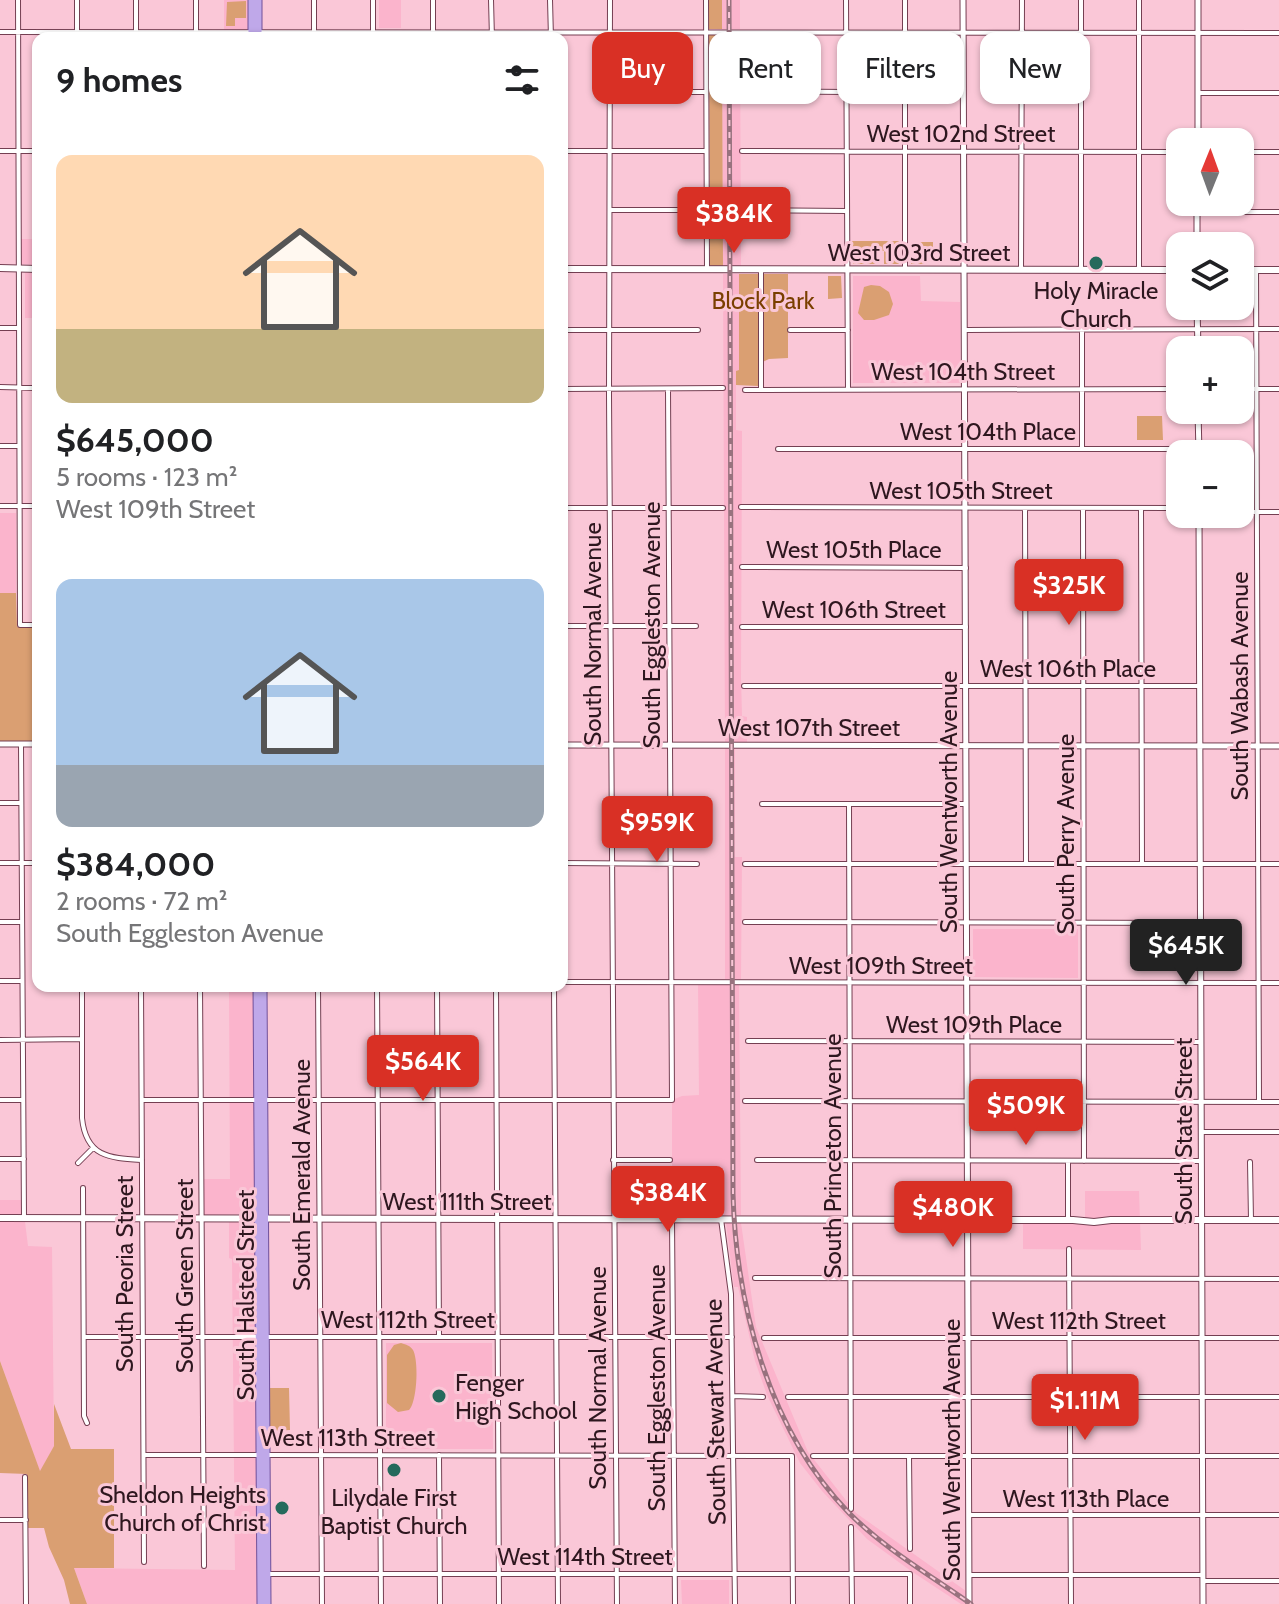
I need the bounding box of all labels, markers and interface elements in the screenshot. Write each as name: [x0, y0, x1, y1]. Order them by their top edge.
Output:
chip: Buy: [592, 32, 693, 104]
chip: Rent: [709, 32, 821, 104]
chip: Filters: [837, 32, 964, 104]
chip: New: [980, 32, 1090, 104]
icon: filters: [500, 58, 544, 102]
text: 9 homes: [56, 59, 182, 101]
street label: West 102nd Street: [867, 119, 1055, 148]
north arrow: [1166, 128, 1254, 216]
map controls: [1166, 128, 1254, 528]
pin: $384K: [678, 187, 790, 255]
text: $384K: [695, 197, 773, 229]
icon: home: [228, 207, 372, 351]
button: layers: [1166, 232, 1254, 320]
street label: West 103rd Street: [828, 238, 1010, 267]
marker: Holy Miracle Church: [1087, 254, 1105, 272]
place label: Holy Miracle Church: [1034, 276, 1158, 333]
park label: Block Park: [711, 286, 815, 315]
button: +: [1166, 336, 1254, 424]
street label: West 104th Street: [871, 357, 1055, 386]
street label: West 104th Place: [900, 417, 1076, 446]
text: $645,000: [56, 419, 214, 461]
button: −: [1166, 440, 1254, 528]
text: 5 rooms · 123 m²: [56, 461, 237, 493]
street label: West 105th Street: [869, 476, 1053, 505]
text: West 109th Street: [56, 493, 255, 525]
street label: South Eggleston Avenue: [637, 501, 666, 749]
street label: South Normal Avenue: [578, 522, 607, 746]
street label: West 105th Place: [766, 535, 942, 564]
pin: $325K: [1013, 559, 1125, 627]
text: $325K: [1032, 569, 1106, 601]
street label: South Wabash Avenue: [1225, 572, 1254, 800]
street label: West 106th Street: [762, 595, 946, 624]
icon: home: [228, 631, 372, 775]
street label: West 106th Place: [980, 654, 1156, 683]
street label: South Wentworth Avenue: [934, 671, 963, 933]
street label: West 107th Street: [718, 713, 900, 742]
street label: South Perry Avenue: [1051, 734, 1080, 934]
pin: $959K: [601, 796, 713, 864]
text: $959K: [620, 806, 694, 838]
text: $384,000: [56, 843, 215, 885]
text: 2 rooms · 72 m²: [56, 885, 227, 917]
text: South Eggleston Avenue: [56, 917, 324, 949]
pin: $645K: [1130, 919, 1242, 987]
text: $645K: [1148, 929, 1224, 961]
street label: West 109th Street: [789, 951, 973, 980]
street label: West 109th Place: [886, 1010, 1062, 1039]
street label: South Princeton Avenue: [818, 1033, 847, 1279]
pin: $564K: [367, 1035, 479, 1103]
street label: South State Street: [1169, 1038, 1198, 1224]
text: $564K: [385, 1045, 461, 1077]
street label: South Emerald Avenue: [287, 1059, 316, 1291]
pin: $509K: [970, 1079, 1082, 1147]
text: $509K: [987, 1089, 1065, 1121]
pin: $384K: [612, 1166, 724, 1234]
street label: South Peoria Street: [110, 1176, 139, 1372]
text: $384K: [629, 1176, 707, 1208]
street label: South Green Street: [170, 1179, 199, 1373]
pin: $480K: [897, 1181, 1009, 1249]
street label: West 111th Street: [382, 1187, 552, 1216]
street label: South Halsted Street: [231, 1190, 260, 1400]
text: $480K: [912, 1191, 994, 1223]
street label: South Eggleston Avenue: [642, 1264, 671, 1512]
street label: South Normal Avenue: [583, 1266, 612, 1490]
street label: South Stewart Avenue: [699, 1299, 731, 1525]
street label: West 112th Street: [321, 1305, 495, 1334]
street label: West 112th Street: [992, 1306, 1166, 1335]
street label: South Wentworth Avenue: [937, 1319, 966, 1581]
place label: Fenger High School: [455, 1368, 577, 1425]
pin: $1.11M: [1020, 1374, 1150, 1442]
text: $1.11M: [1050, 1384, 1120, 1416]
marker: Fenger High School: [430, 1387, 448, 1405]
street label: West 113th Street: [261, 1423, 435, 1452]
marker: Lilydale First Baptist Church: [385, 1461, 403, 1479]
place label: Sheldon Heights Church of Christ: [99, 1480, 266, 1537]
place label: Lilydale First Baptist Church: [320, 1483, 468, 1540]
street label: West 113th Place: [1003, 1484, 1169, 1513]
marker: Sheldon Heights Church of Christ: [273, 1499, 291, 1517]
street label: West 114th Street: [497, 1542, 673, 1571]

